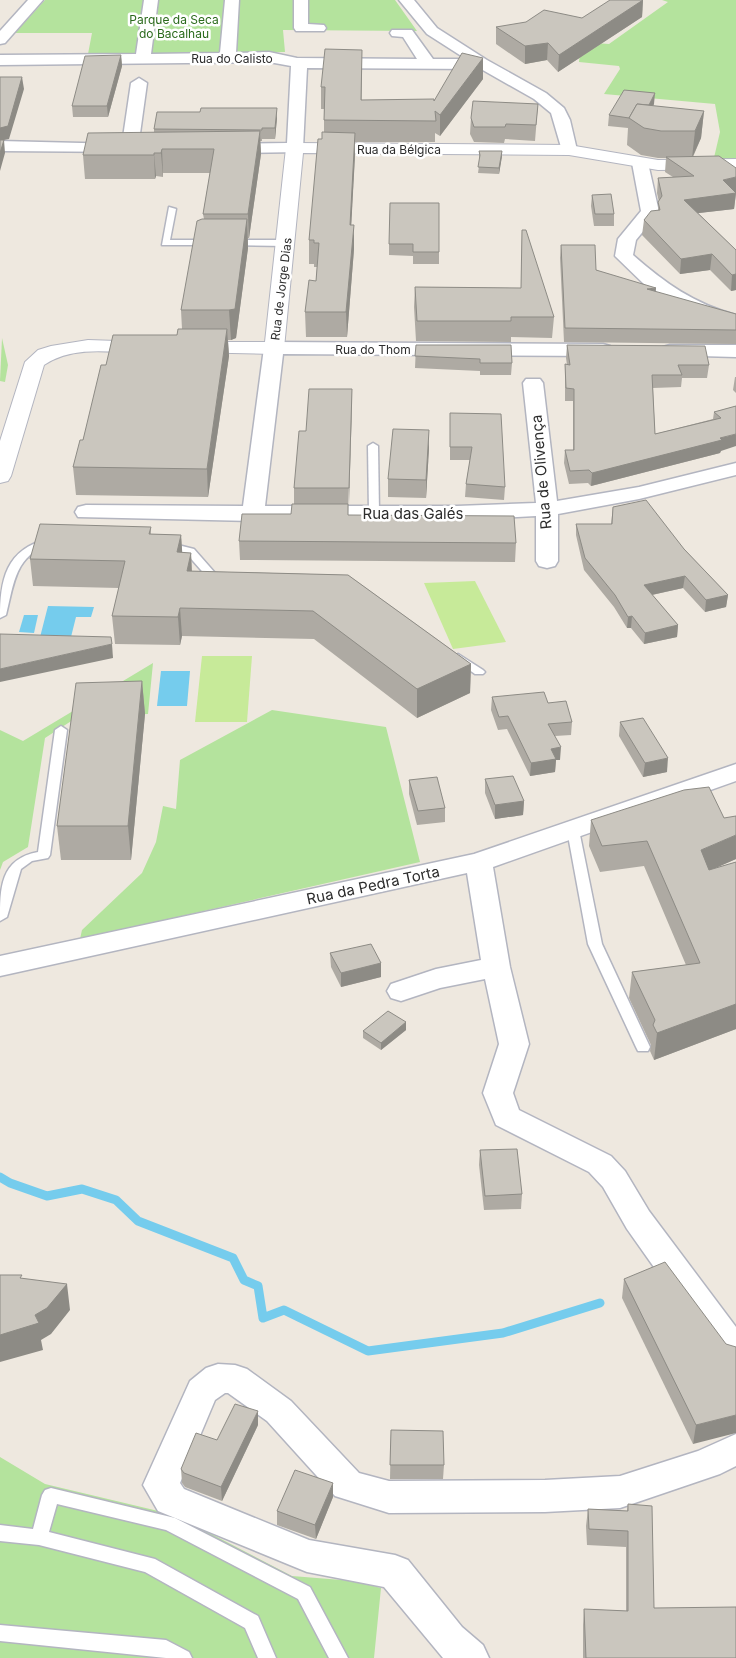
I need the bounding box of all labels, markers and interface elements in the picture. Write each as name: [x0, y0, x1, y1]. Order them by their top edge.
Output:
park label: Parque da Seca do Bacalhau: [129, 12, 219, 41]
street label: Rua do Calisto: [191, 51, 273, 66]
street label: Rua da Bélgica: [357, 142, 441, 157]
street label: Rua de Jorge Dias: [267, 237, 295, 341]
street label: Rua do Thom: [335, 342, 411, 357]
street label: Rua de Olivença: [527, 414, 555, 530]
street label: Rua das Galés: [363, 504, 463, 523]
street label: Rua da Pedra Torta: [305, 862, 441, 908]

